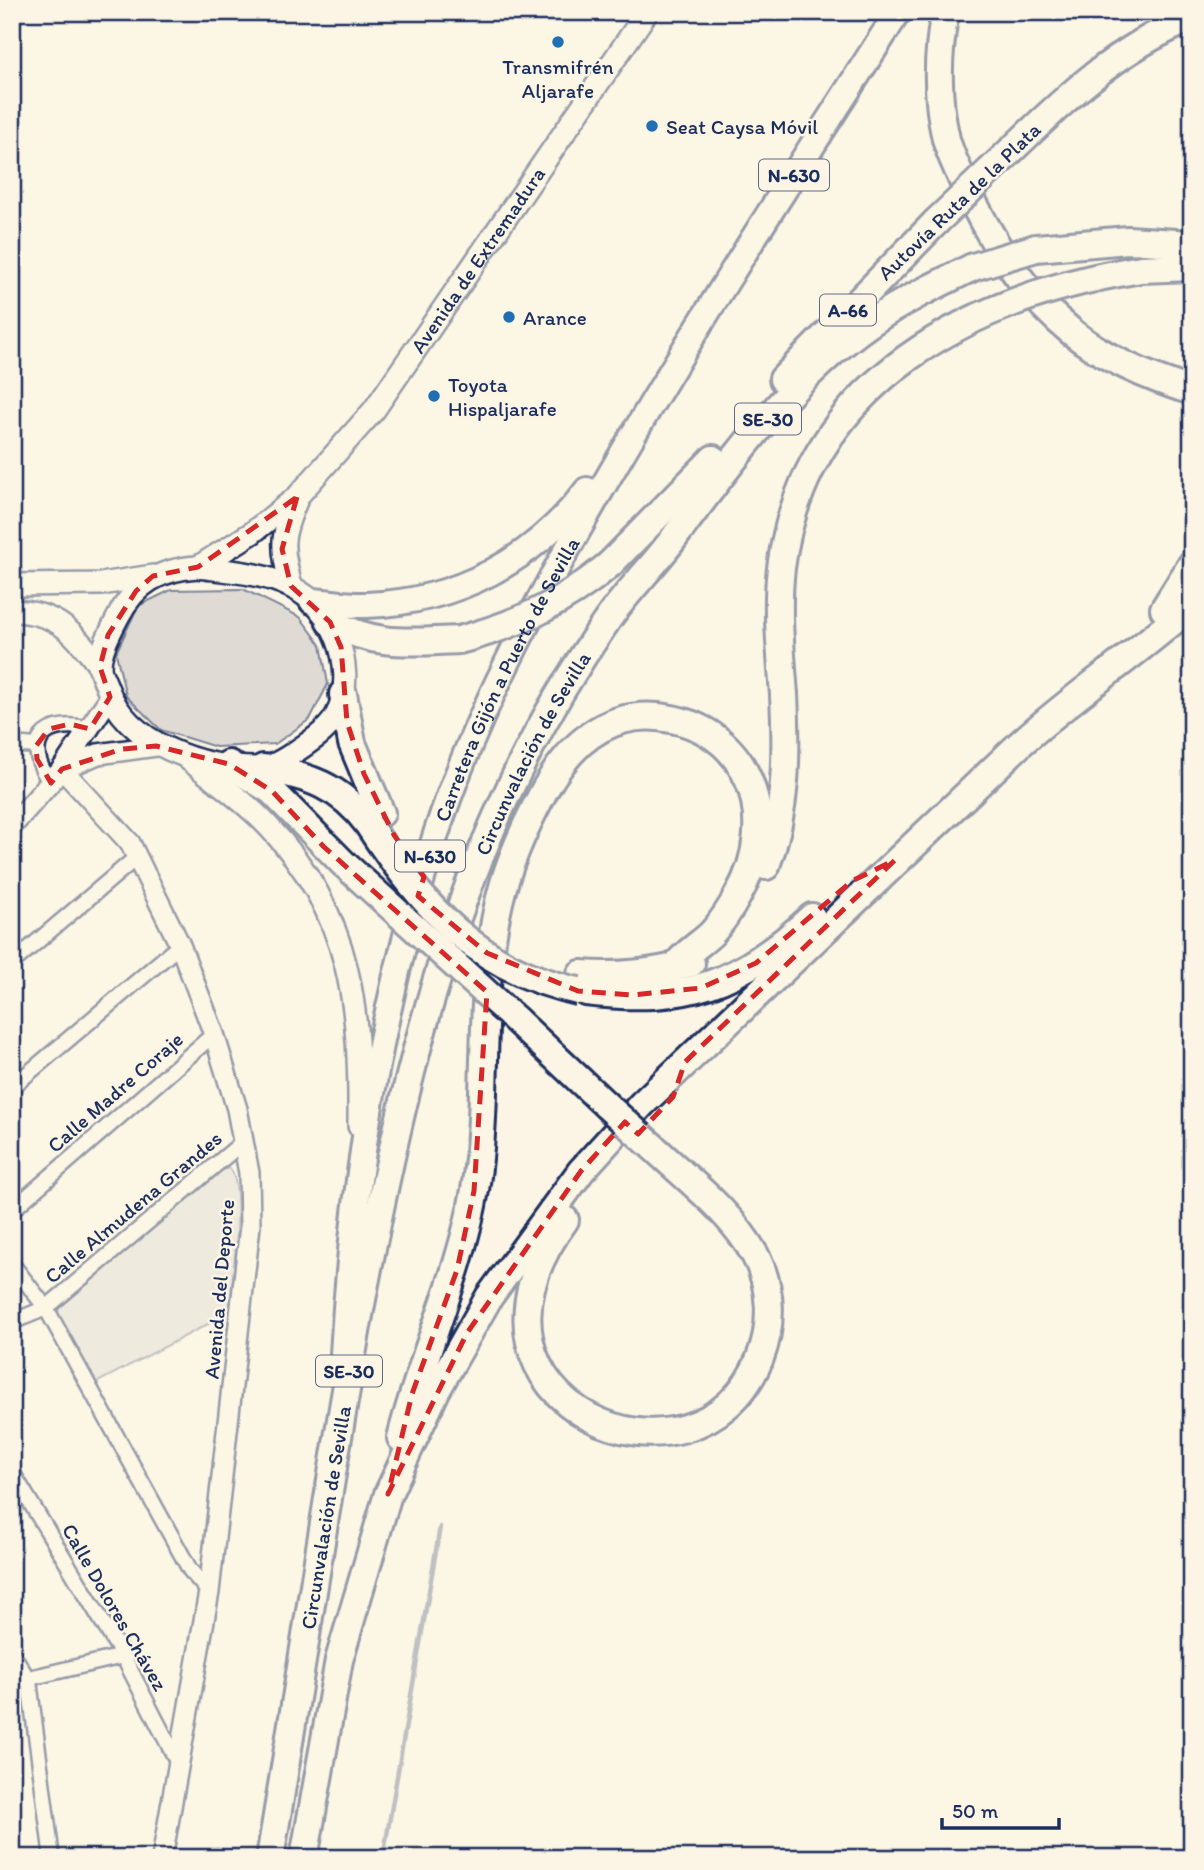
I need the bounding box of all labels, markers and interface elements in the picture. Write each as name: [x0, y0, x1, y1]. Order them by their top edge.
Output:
marker: Transmifrén Aljarafe: [550, 34, 566, 50]
place label: Transmifrén Aljarafe: [502, 54, 614, 103]
place label: Seat Caysa Móvil: [666, 114, 818, 139]
street label: Autovía Ruta de la Plata: [872, 117, 1046, 285]
marker: Seat Caysa Móvil: [644, 118, 660, 134]
road number: N-630: [759, 160, 829, 190]
street label: Avenida de Extremadura: [405, 162, 550, 357]
road number: A-66: [820, 294, 876, 326]
place label: Arance: [523, 305, 587, 330]
marker: Arance: [501, 309, 517, 325]
place label: Toyota Hispaljarafe: [448, 372, 557, 421]
marker: Toyota Hispaljarafe: [426, 388, 442, 404]
road number: SE-30: [735, 404, 801, 434]
street label: Carretera Gijón a Puerto de Sevilla: [429, 532, 584, 825]
street label: Circunvalación de Sevilla: [469, 647, 595, 859]
road number: N-630: [395, 841, 465, 872]
street label: Calle Madre Coraje: [42, 1026, 188, 1158]
street label: Calle Almudena Grandes: [39, 1126, 227, 1288]
street label: Avenida del Deporte: [199, 1198, 239, 1380]
road number: SE-30: [316, 1356, 382, 1386]
street label: Circunvalación de Sevilla: [295, 1404, 356, 1631]
street label: Calle Dolores Chávez: [57, 1519, 173, 1695]
scale bar: [942, 1786, 1059, 1830]
text: 50 m: [952, 1798, 999, 1823]

